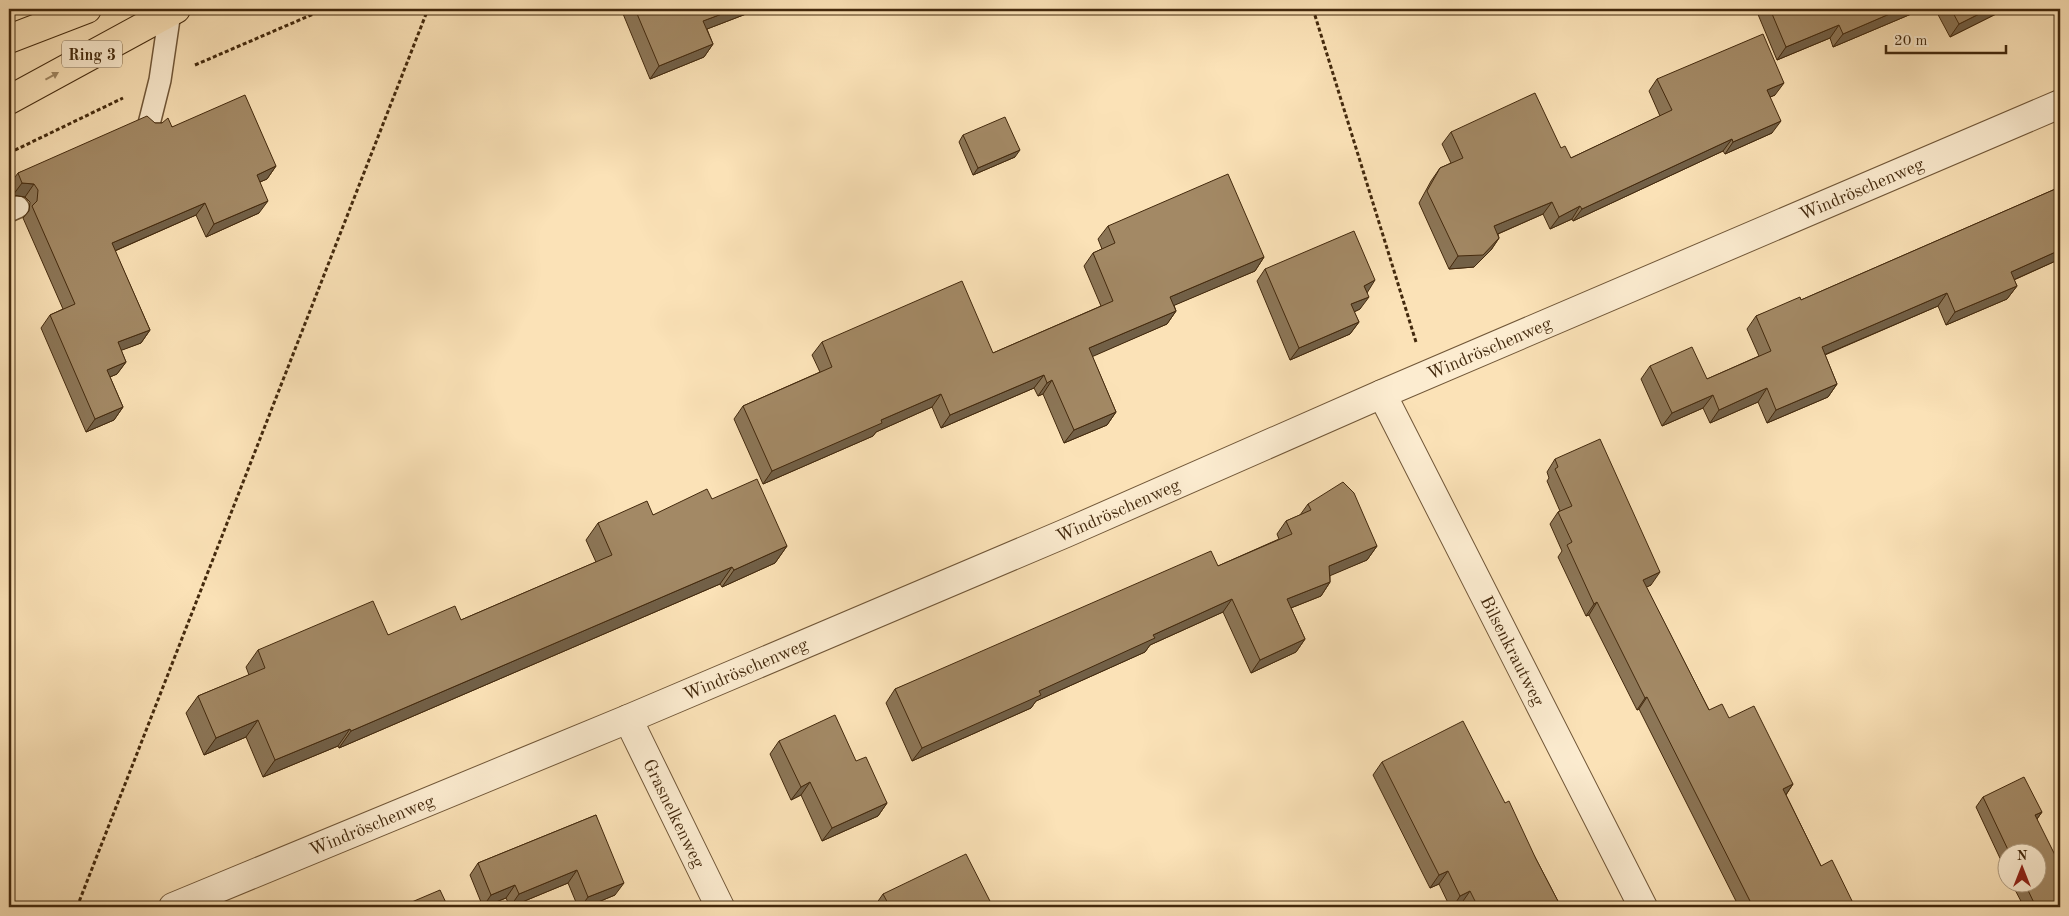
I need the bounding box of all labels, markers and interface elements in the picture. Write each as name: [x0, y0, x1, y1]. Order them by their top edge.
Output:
scale bar: [1886, 22, 2006, 54]
text: 20 m: [1894, 34, 1928, 49]
road number: Ring 3: [62, 41, 122, 68]
one-way arrow: [45, 72, 58, 81]
street label: Windröschenweg: [1797, 155, 1927, 224]
street label: Windröschenweg: [1425, 314, 1555, 384]
street label: Windröschenweg: [1054, 476, 1183, 546]
street label: Bilsenkrautweg: [1476, 593, 1547, 709]
street label: Windröschenweg: [681, 636, 811, 704]
street label: Grasnelkenweg: [639, 757, 707, 871]
street label: Windröschenweg: [307, 792, 437, 860]
north arrow: [1996, 844, 2046, 894]
text: N: [2017, 849, 2028, 863]

